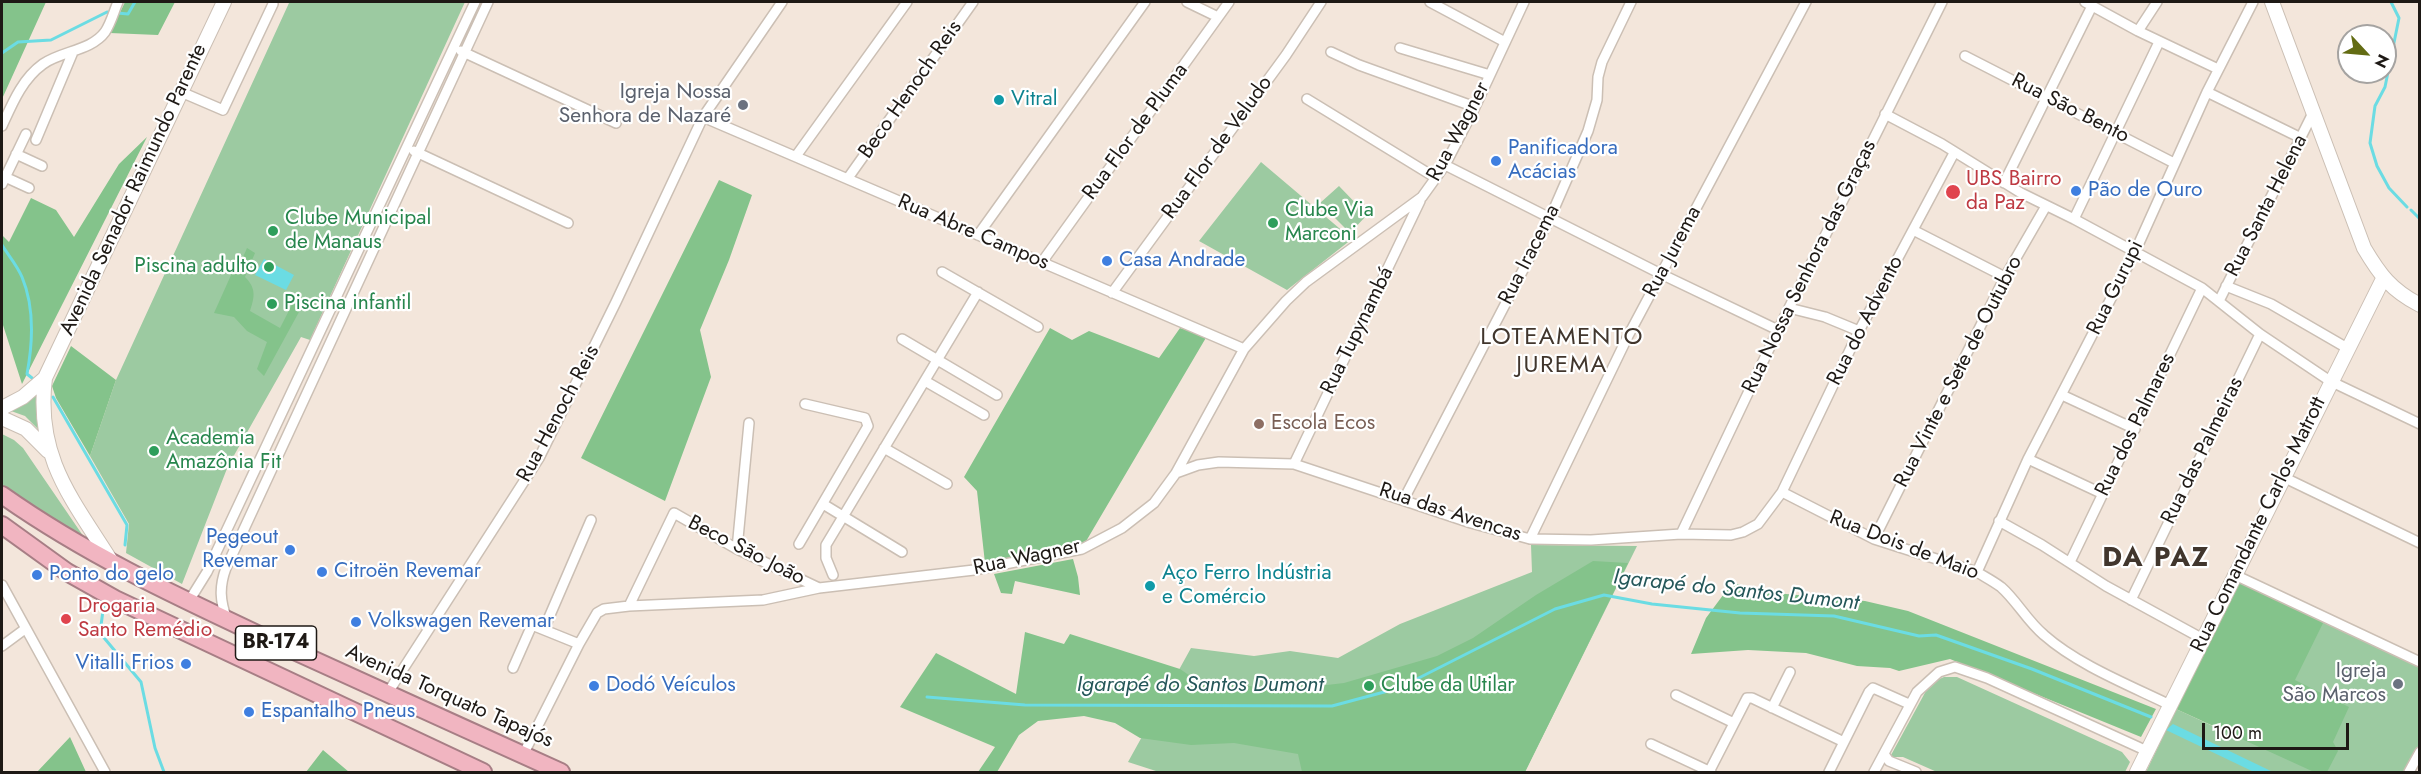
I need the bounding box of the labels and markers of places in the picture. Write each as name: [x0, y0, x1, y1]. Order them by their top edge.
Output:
place label: Igreja Nossa Senhora de Nazaré: [559, 80, 731, 130]
place label: Vitral: [1011, 87, 1057, 113]
marker: Vitral: [992, 93, 1006, 107]
marker: Igreja Nossa Senhora de Nazaré: [736, 98, 750, 112]
place label: Panificadora Acácias: [1508, 136, 1618, 186]
marker: Panificadora Acácias: [1489, 154, 1503, 168]
place label: UBS Bairro da Paz: [1966, 167, 2062, 217]
place label: Pão de Ouro: [2088, 178, 2203, 204]
marker: UBS Bairro da Paz: [1944, 183, 1962, 201]
marker: Pão de Ouro: [2069, 184, 2083, 198]
place label: Clube Via Marconi: [1285, 198, 1374, 248]
place label: Clube Municipal de Manaus: [285, 206, 431, 256]
marker: Clube Via Marconi: [1266, 216, 1280, 230]
marker: Clube Municipal de Manaus: [266, 224, 280, 238]
place label: Casa Andrade: [1119, 248, 1245, 274]
place label: Piscina adulto: [134, 254, 257, 280]
marker: Casa Andrade: [1100, 254, 1114, 268]
marker: Piscina adulto: [262, 260, 276, 274]
place label: Piscina infantil: [284, 291, 411, 317]
marker: Piscina infantil: [265, 297, 279, 311]
place label: Escola Ecos: [1271, 411, 1375, 437]
marker: Escola Ecos: [1252, 417, 1266, 431]
place label: Academia Amazônia Fit: [166, 426, 281, 476]
marker: Academia Amazônia Fit: [147, 444, 161, 458]
place label: Pegeout Revemar: [202, 525, 278, 575]
marker: Pegeout Revemar: [283, 543, 297, 557]
place label: Citroën Revemar: [334, 559, 481, 585]
place label: Aço Ferro Indústria e Comércio: [1162, 561, 1332, 611]
place label: Ponto do gelo: [49, 562, 174, 588]
marker: Citroën Revemar: [315, 565, 329, 579]
marker: Ponto do gelo: [30, 568, 44, 582]
marker: Aço Ferro Indústria e Comércio: [1143, 579, 1157, 593]
place label: Drogaria Santo Remédio: [78, 594, 212, 644]
place label: Volkswagen Revemar: [368, 609, 554, 635]
marker: Drogaria Santo Remédio: [59, 612, 73, 626]
marker: Volkswagen Revemar: [349, 615, 363, 629]
place label: Vitalli Frios: [75, 651, 174, 677]
marker: Vitalli Frios: [179, 657, 193, 671]
place label: Igreja São Marcos: [2283, 659, 2386, 709]
place label: Dodó Veículos: [606, 673, 736, 699]
place label: Clube da Utilar: [1381, 673, 1514, 699]
marker: Igreja São Marcos: [2391, 677, 2405, 691]
marker: Dodó Veículos: [587, 679, 601, 693]
marker: Clube da Utilar: [1362, 679, 1376, 693]
place label: Espantalho Pneus: [261, 699, 415, 725]
marker: Espantalho Pneus: [242, 705, 256, 719]

